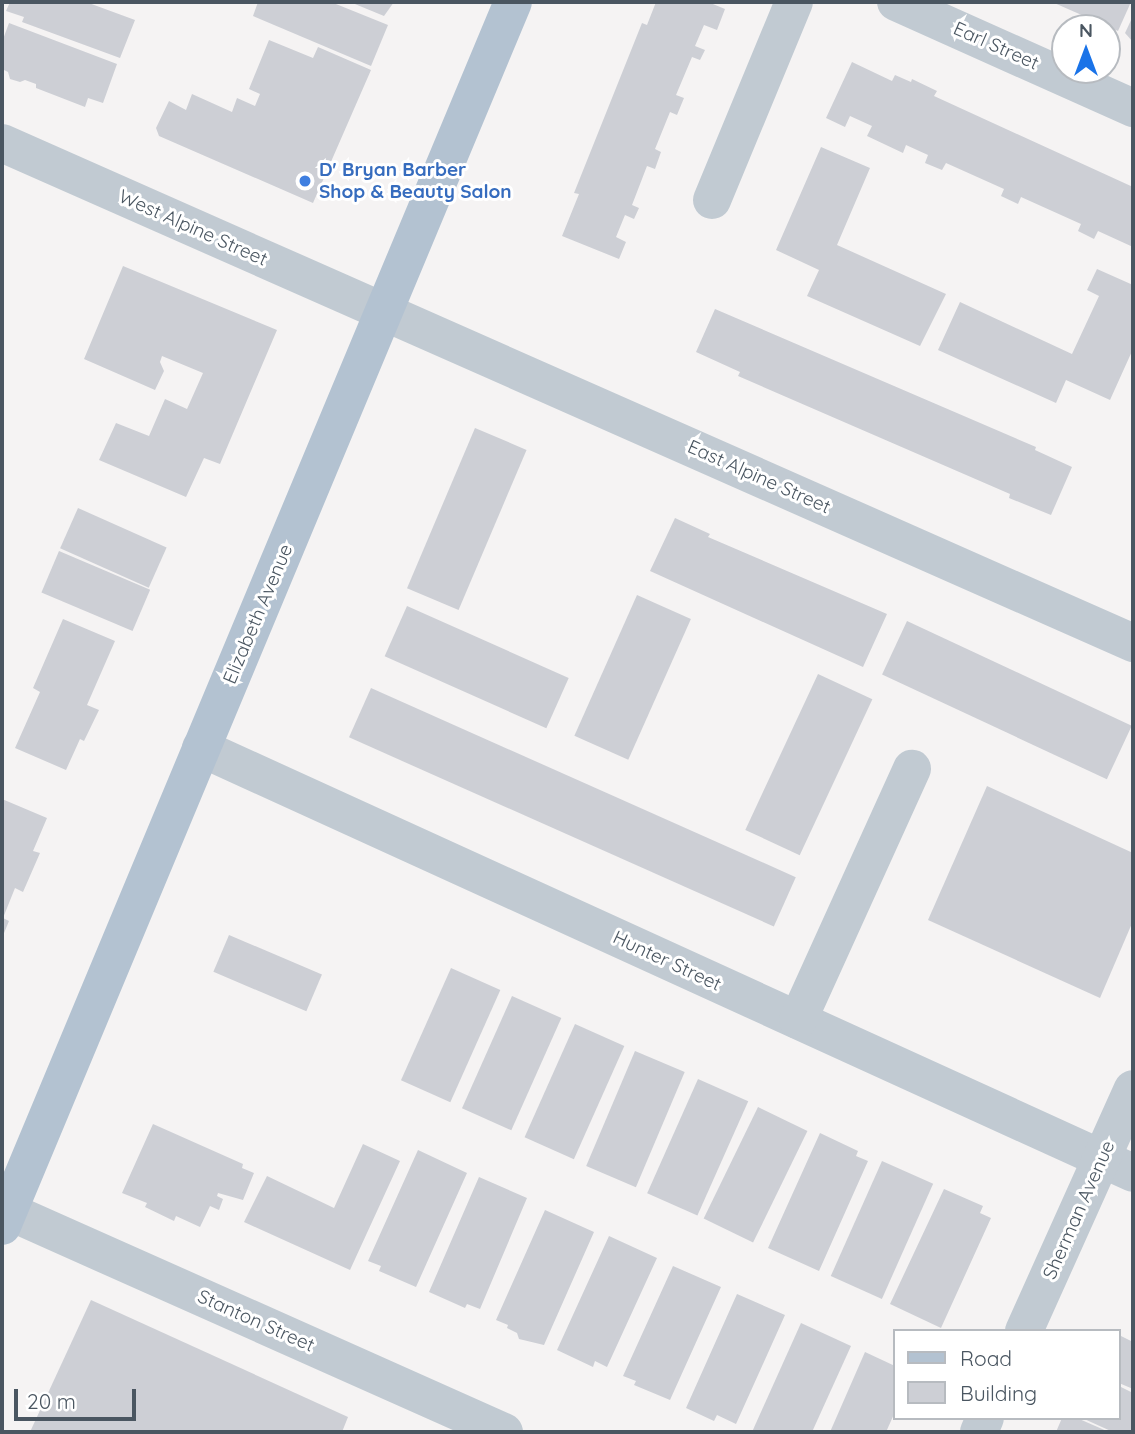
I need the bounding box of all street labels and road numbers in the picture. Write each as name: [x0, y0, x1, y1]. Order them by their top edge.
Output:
street label: Earl Street: [950, 17, 1042, 75]
street label: West Alpine Street: [115, 185, 271, 271]
street label: East Alpine Street: [684, 435, 834, 519]
street label: Elizabeth Avenue: [218, 541, 298, 687]
street label: Hunter Street: [609, 926, 725, 996]
street label: Sherman Avenue: [1038, 1137, 1120, 1283]
street label: Stanton Street: [194, 1285, 318, 1357]

